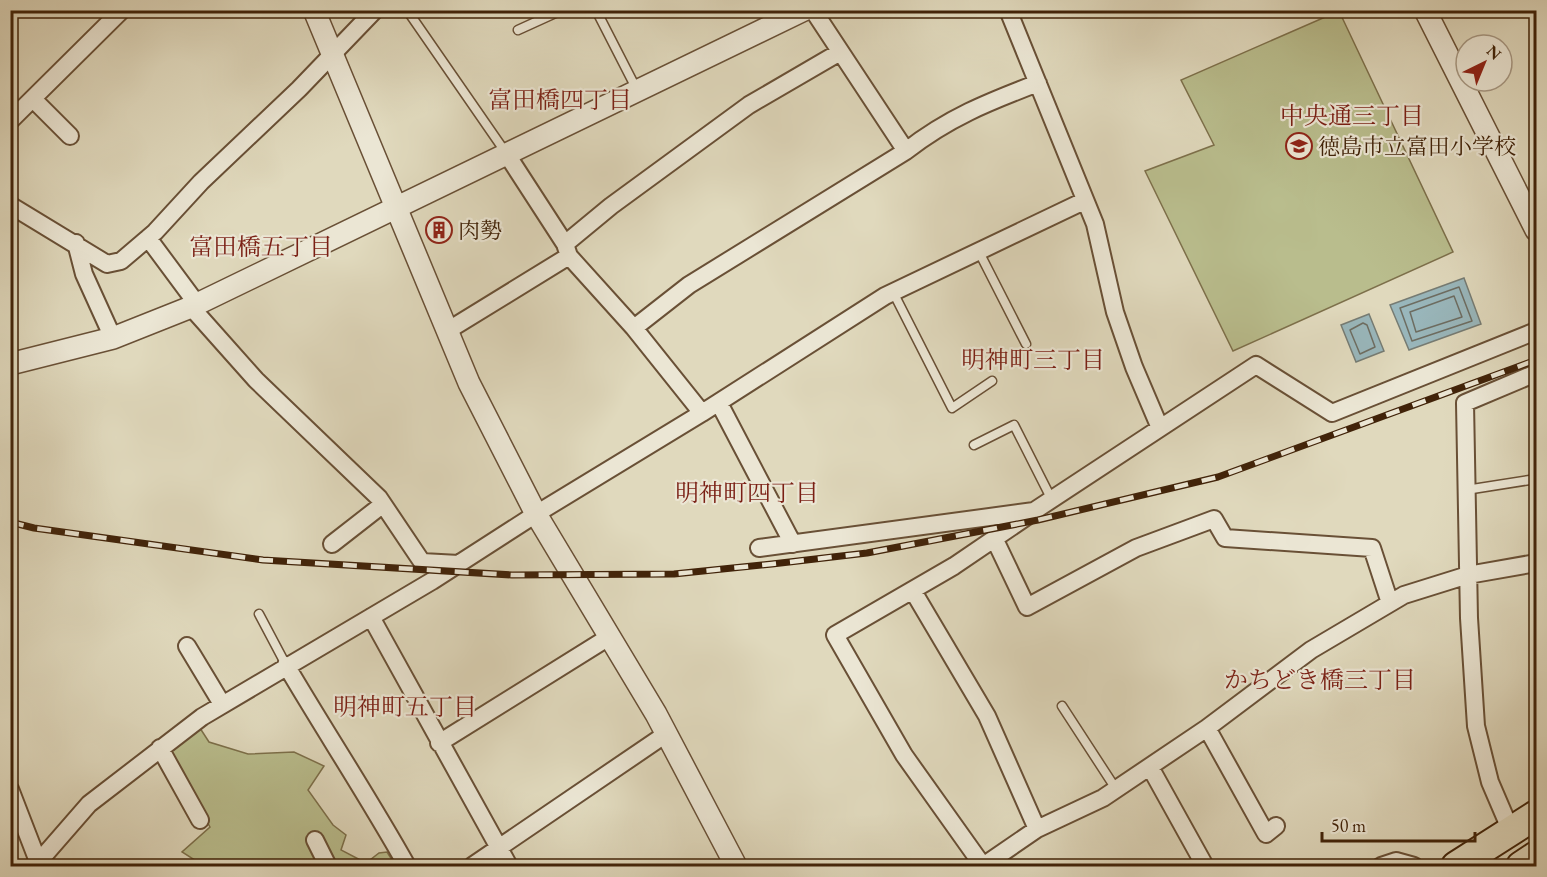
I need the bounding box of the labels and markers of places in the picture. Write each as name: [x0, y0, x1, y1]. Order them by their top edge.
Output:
school or university icon: 徳島市立富田小学校: [1284, 131, 1314, 161]
place label: 徳島市立富田小学校: [1318, 132, 1516, 161]
building icon: 肉勢: [424, 215, 454, 245]
place label: 肉勢: [458, 216, 502, 245]

